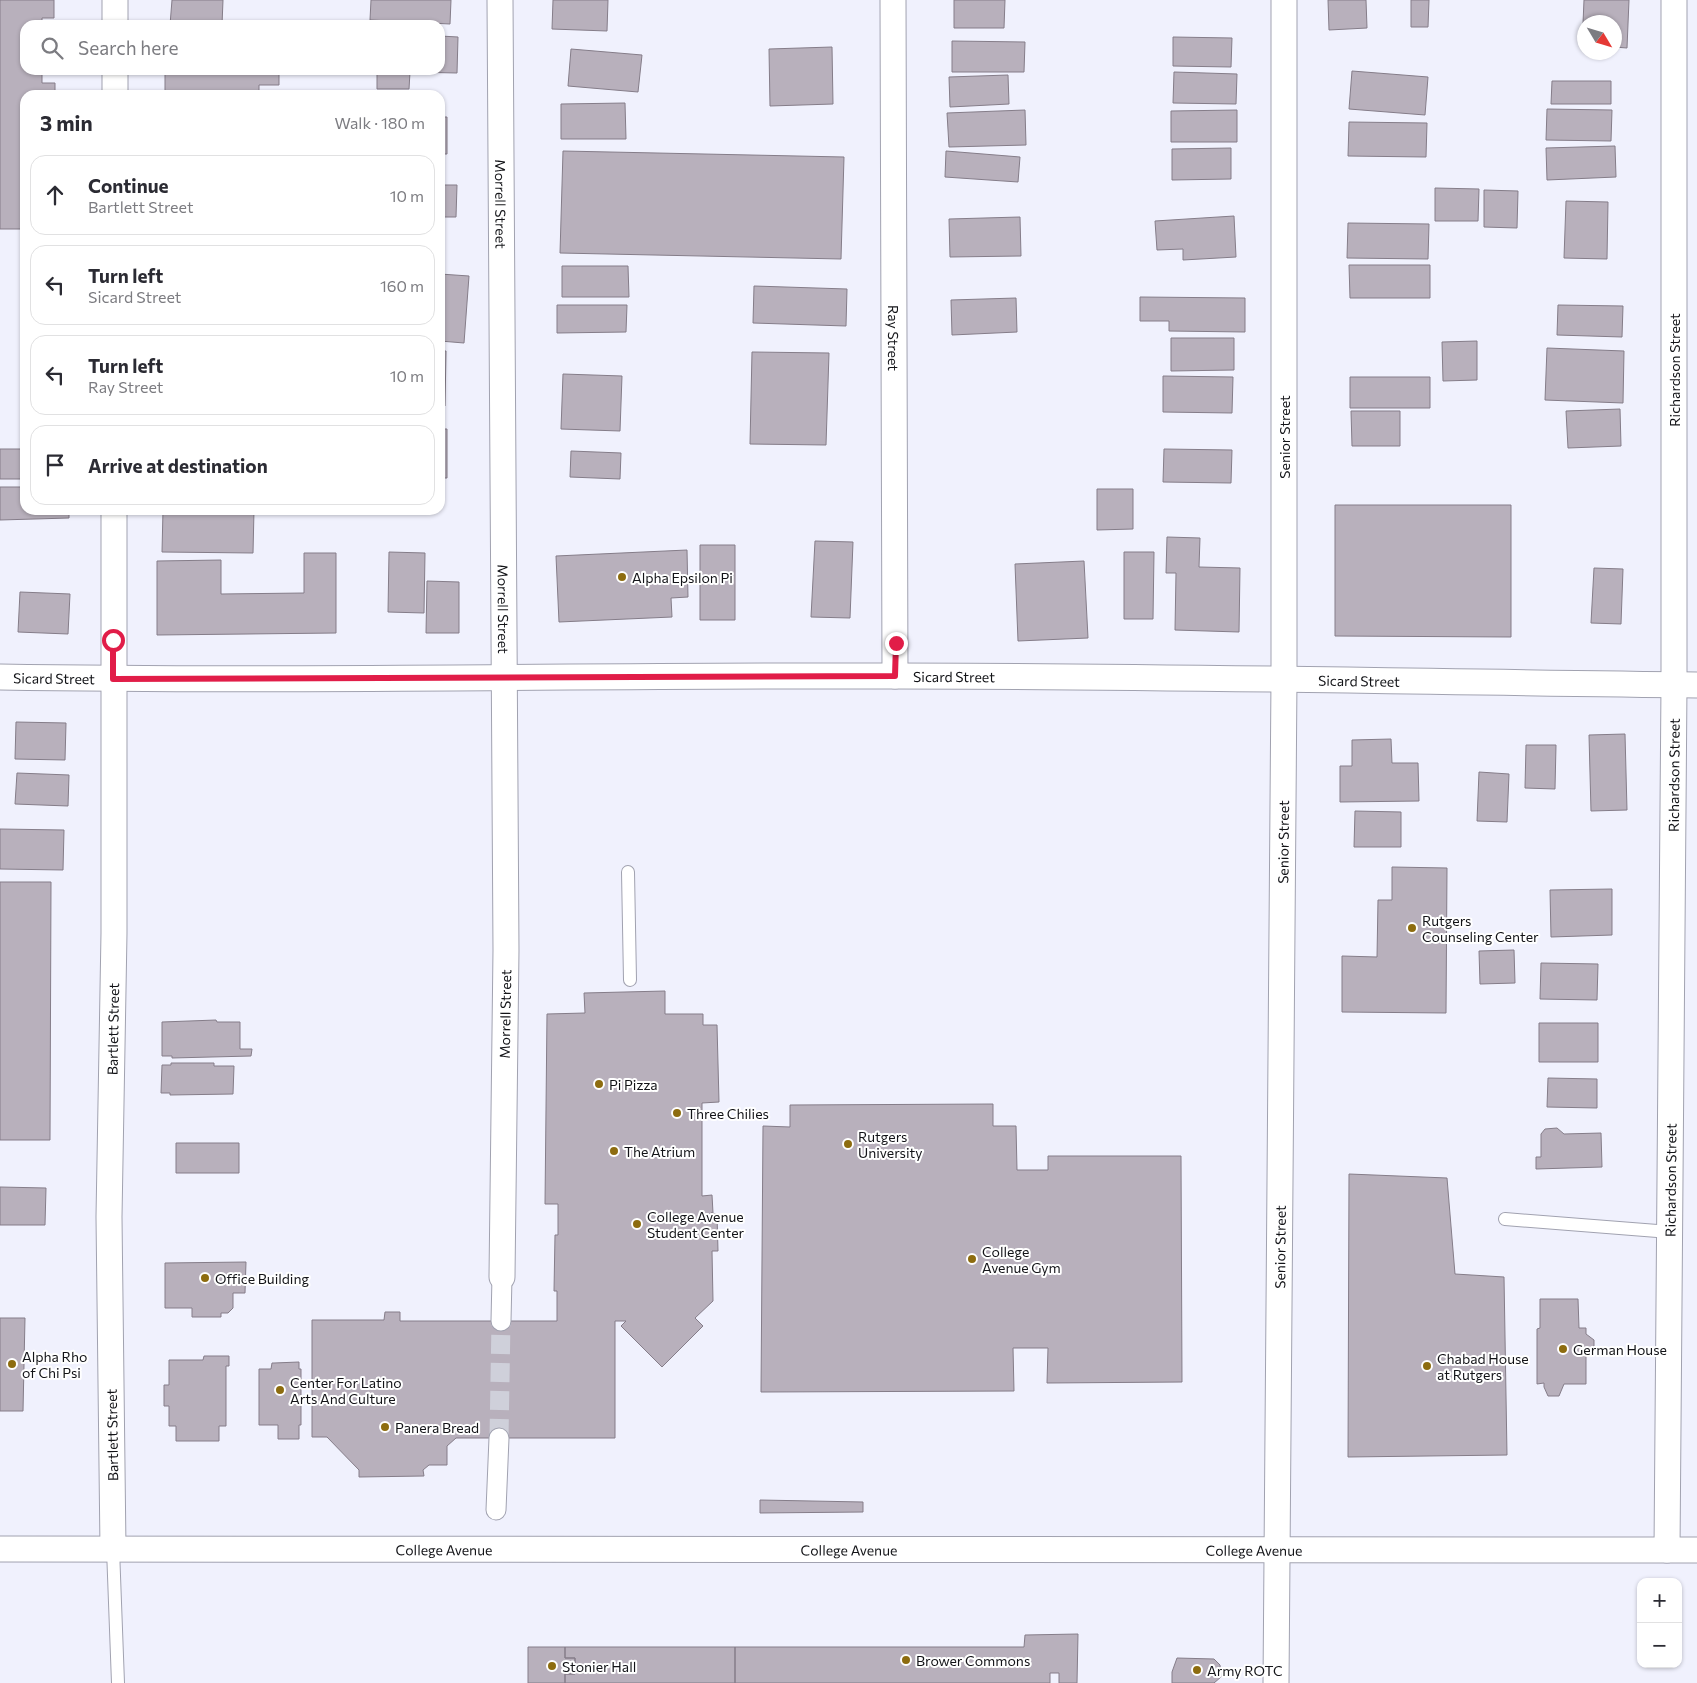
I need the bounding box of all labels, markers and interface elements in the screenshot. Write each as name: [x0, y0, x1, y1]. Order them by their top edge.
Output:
north arrow: [1577, 15, 1622, 60]
search box: [20, 20, 445, 75]
icon: search: [38, 34, 66, 62]
text: Search here: [78, 36, 178, 59]
text: 3 min: [40, 110, 93, 135]
text: Walk · 180 m: [335, 113, 425, 132]
street label: Morrell Street: [493, 159, 510, 249]
text: Continue: [88, 174, 168, 197]
icon: ahead: [41, 181, 69, 209]
text: 10 m: [390, 186, 424, 205]
text: Bartlett Street: [88, 197, 193, 216]
text: Turn left: [88, 264, 163, 287]
icon: left: [41, 271, 69, 299]
text: 160 m: [380, 276, 424, 295]
text: Sicard Street: [88, 287, 181, 306]
street label: Ray Street: [885, 305, 903, 371]
street label: Richardson Street: [1666, 313, 1683, 427]
text: Turn left: [88, 354, 163, 377]
icon: left: [41, 361, 69, 389]
text: 10 m: [390, 366, 424, 385]
text: Ray Street: [88, 377, 163, 396]
street label: Senior Street: [1276, 395, 1293, 479]
icon: arrive: [41, 451, 69, 479]
text: Arrive at destination: [88, 454, 268, 477]
street label: Morrell Street: [495, 564, 513, 654]
place label: Alpha Epsilon Pi: [632, 569, 733, 586]
marker: Alpha Epsilon Pi: [616, 571, 628, 583]
route start: [102, 629, 125, 652]
route end: [885, 632, 908, 655]
street label: Sicard Street: [913, 668, 995, 685]
street label: Sicard Street: [13, 669, 95, 687]
street label: Sicard Street: [1318, 671, 1400, 689]
street label: Richardson Street: [1664, 718, 1682, 832]
street label: Senior Street: [1274, 800, 1292, 884]
place label: Rutgers Counseling Center: [1422, 912, 1539, 945]
marker: Rutgers Counseling Center: [1406, 922, 1418, 934]
street label: Morrell Street: [496, 969, 514, 1059]
street label: Bartlett Street: [103, 982, 122, 1075]
place label: Pi Pizza: [609, 1076, 658, 1093]
marker: Pi Pizza: [593, 1078, 605, 1090]
place label: Three Chilies: [687, 1105, 769, 1122]
marker: Three Chilies: [671, 1107, 683, 1119]
street label: Richardson Street: [1661, 1123, 1679, 1237]
place label: Rutgers University: [858, 1128, 922, 1161]
marker: Rutgers University: [842, 1138, 854, 1150]
place label: The Atrium: [624, 1143, 695, 1160]
marker: The Atrium: [608, 1145, 620, 1157]
street label: Senior Street: [1271, 1205, 1288, 1289]
place label: College Avenue Student Center: [647, 1208, 745, 1241]
marker: College Avenue Student Center: [631, 1218, 643, 1230]
place label: College Avenue Gym: [982, 1243, 1061, 1276]
marker: College Avenue Gym: [966, 1253, 978, 1265]
place label: Office Building: [215, 1270, 309, 1287]
marker: Office Building: [199, 1272, 211, 1284]
place label: German House: [1573, 1341, 1667, 1358]
marker: German House: [1557, 1343, 1569, 1355]
place label: Alpha Rho of Chi Psi: [22, 1348, 87, 1381]
place label: Chabad House at Rutgers: [1437, 1350, 1529, 1383]
marker: Alpha Rho of Chi Psi: [6, 1358, 18, 1370]
marker: Chabad House at Rutgers: [1421, 1360, 1433, 1372]
place label: Center For Latino Arts And Culture: [290, 1374, 402, 1407]
marker: Center For Latino Arts And Culture: [274, 1384, 286, 1396]
street label: Bartlett Street: [103, 1388, 121, 1481]
place label: Panera Bread: [395, 1419, 479, 1436]
marker: Panera Bread: [379, 1421, 391, 1433]
street label: College Avenue: [396, 1541, 492, 1558]
street label: College Avenue: [801, 1541, 897, 1558]
street label: College Avenue: [1206, 1541, 1302, 1558]
map controls: [1637, 1578, 1682, 1668]
button: +: [1637, 1578, 1682, 1623]
button: −: [1637, 1623, 1682, 1668]
place label: Brower Commons: [916, 1652, 1030, 1669]
marker: Brower Commons: [900, 1654, 912, 1666]
place label: Stonier Hall: [562, 1658, 636, 1675]
marker: Stonier Hall: [546, 1660, 558, 1672]
place label: Army ROTC: [1207, 1662, 1283, 1679]
marker: Army ROTC: [1191, 1664, 1203, 1676]

